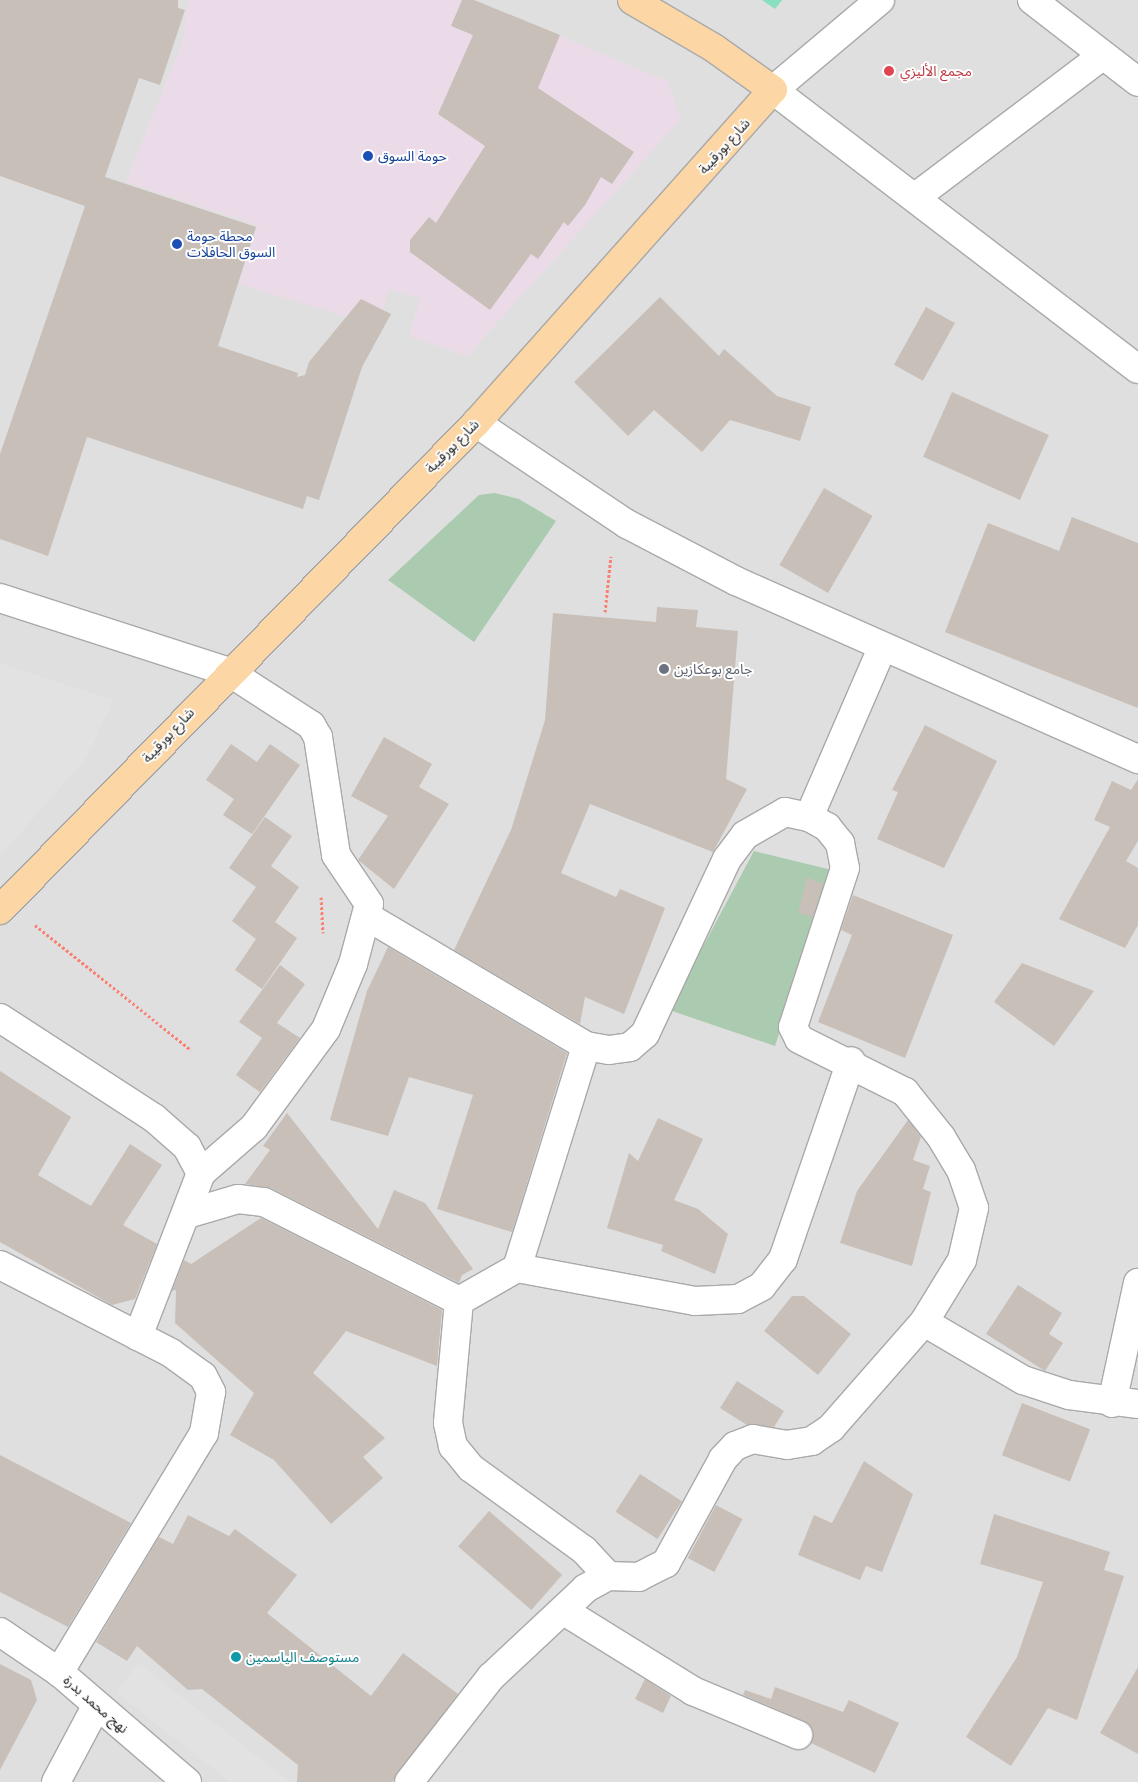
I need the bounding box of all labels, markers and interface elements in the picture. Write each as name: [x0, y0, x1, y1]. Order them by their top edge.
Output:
place label: مجمع الأليزي: [900, 63, 972, 79]
marker: مجمع الأليزي: [882, 64, 896, 78]
street label: شارع بورقيبة: [695, 115, 753, 177]
place label: حومة السوق: [378, 148, 447, 164]
marker: حومة السوق: [362, 150, 374, 162]
place label: محطة حومة السوق الحافلات: [187, 228, 275, 260]
marker: محطة حومة السوق الحافلات: [171, 238, 183, 250]
street label: شارع بورقيبة: [422, 416, 482, 476]
place label: جامع بوعكازين: [674, 661, 752, 677]
marker: جامع بوعكازين: [658, 663, 670, 675]
street label: شارع بورقيبة: [138, 704, 198, 766]
place label: مستوصف الياسمين: [246, 1649, 359, 1665]
marker: مستوصف الياسمين: [230, 1651, 242, 1663]
street label: نهج محمد بدرة: [60, 1671, 132, 1737]

